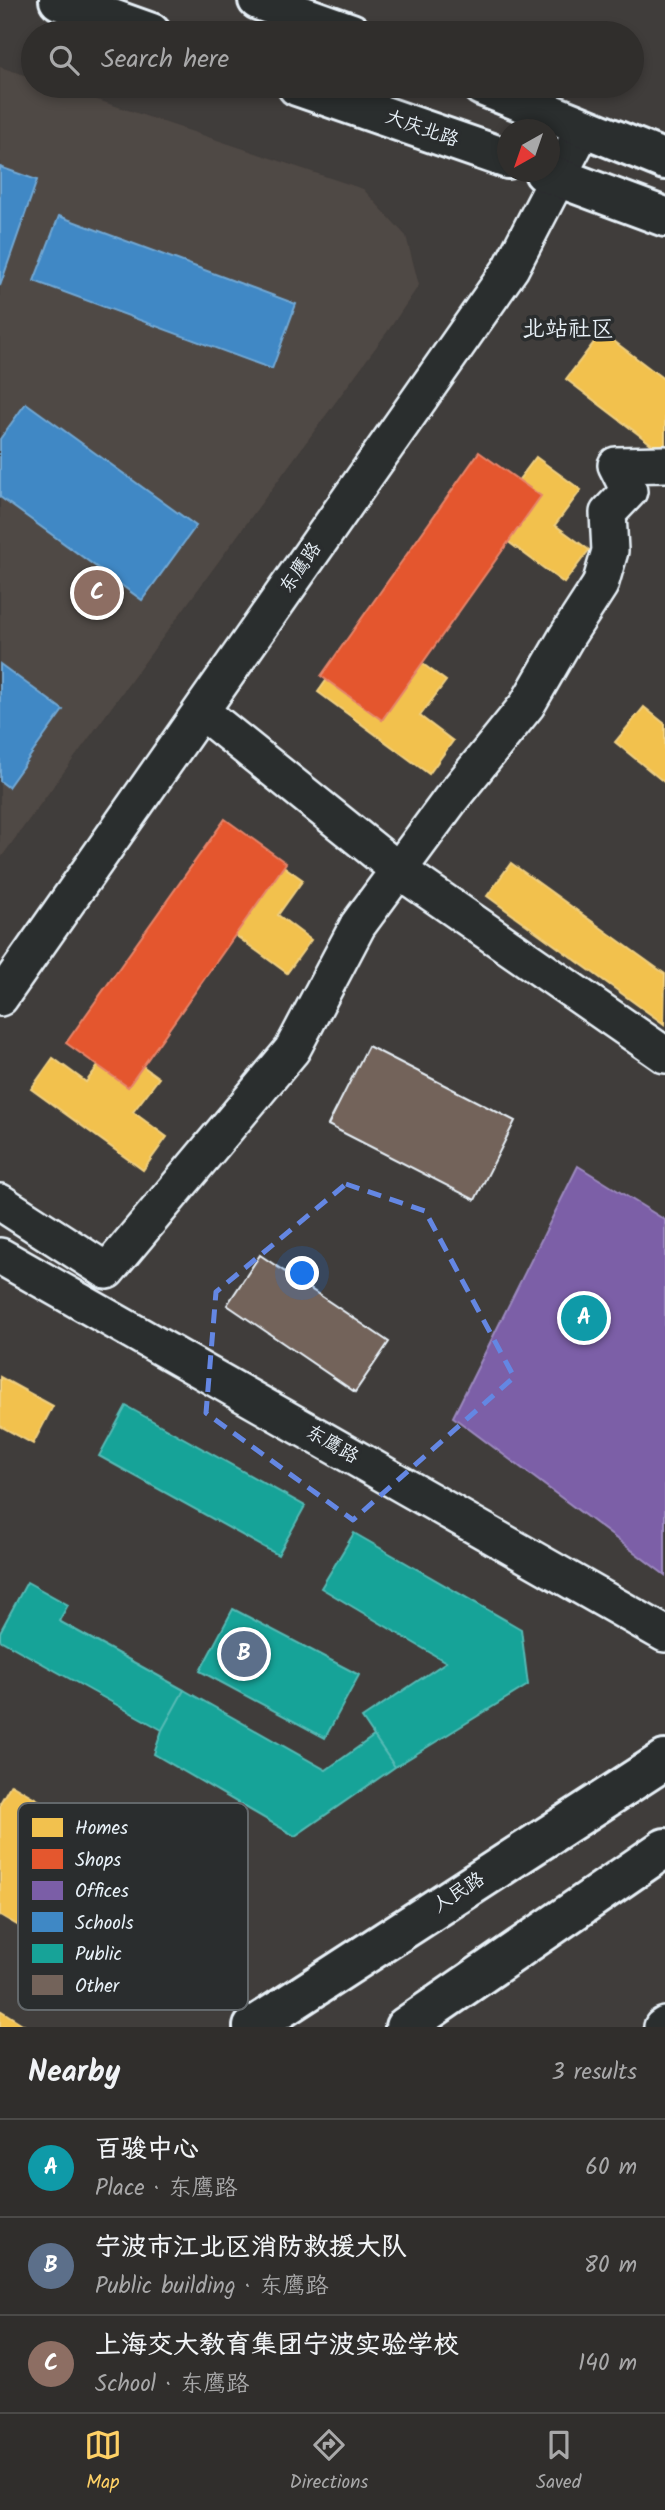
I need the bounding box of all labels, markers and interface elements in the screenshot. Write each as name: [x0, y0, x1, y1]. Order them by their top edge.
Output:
search box: [21, 21, 644, 98]
text: Search here: [101, 39, 229, 81]
icon: search: [45, 41, 83, 79]
street label: 大庆北路: [381, 102, 463, 156]
north arrow: [497, 119, 560, 182]
district label: 北站社区: [522, 312, 614, 348]
street label: 东鹰路: [272, 536, 330, 600]
pin: C: [74, 567, 120, 619]
your location: [285, 1256, 319, 1290]
pin: A: [561, 1292, 607, 1344]
street label: 东鹰路: [300, 1418, 364, 1472]
pin: B: [221, 1628, 267, 1680]
legend: [18, 1803, 248, 2010]
text: Homes: [75, 1814, 128, 1844]
text: Shops: [75, 1846, 121, 1876]
street label: 人民路: [427, 1865, 491, 1921]
text: Offices: [75, 1877, 129, 1907]
text: Schools: [75, 1909, 134, 1939]
text: Public: [75, 1940, 122, 1970]
text: Other: [75, 1972, 121, 2002]
text: Nearby: [28, 2049, 120, 2097]
text: 3 results: [551, 2055, 637, 2091]
text: 百骏中心: [95, 2129, 199, 2171]
text: A: [44, 2150, 58, 2186]
text: 60 m: [585, 2150, 637, 2186]
text: Place · 东鹰路: [95, 2171, 237, 2207]
text: 宁波市江北区消防救援大队: [95, 2227, 407, 2269]
text: B: [44, 2248, 58, 2284]
text: 80 m: [584, 2248, 637, 2284]
text: Public building · 东鹰路: [95, 2269, 328, 2305]
text: 上海交大教育集团宁波实验学校: [95, 2325, 459, 2367]
text: C: [44, 2346, 58, 2382]
text: 140 m: [578, 2346, 637, 2382]
text: School · 东鹰路: [95, 2367, 249, 2403]
tab: Map: [84, 2426, 122, 2498]
tab: Directions: [290, 2426, 368, 2498]
tab: Saved: [536, 2426, 581, 2498]

